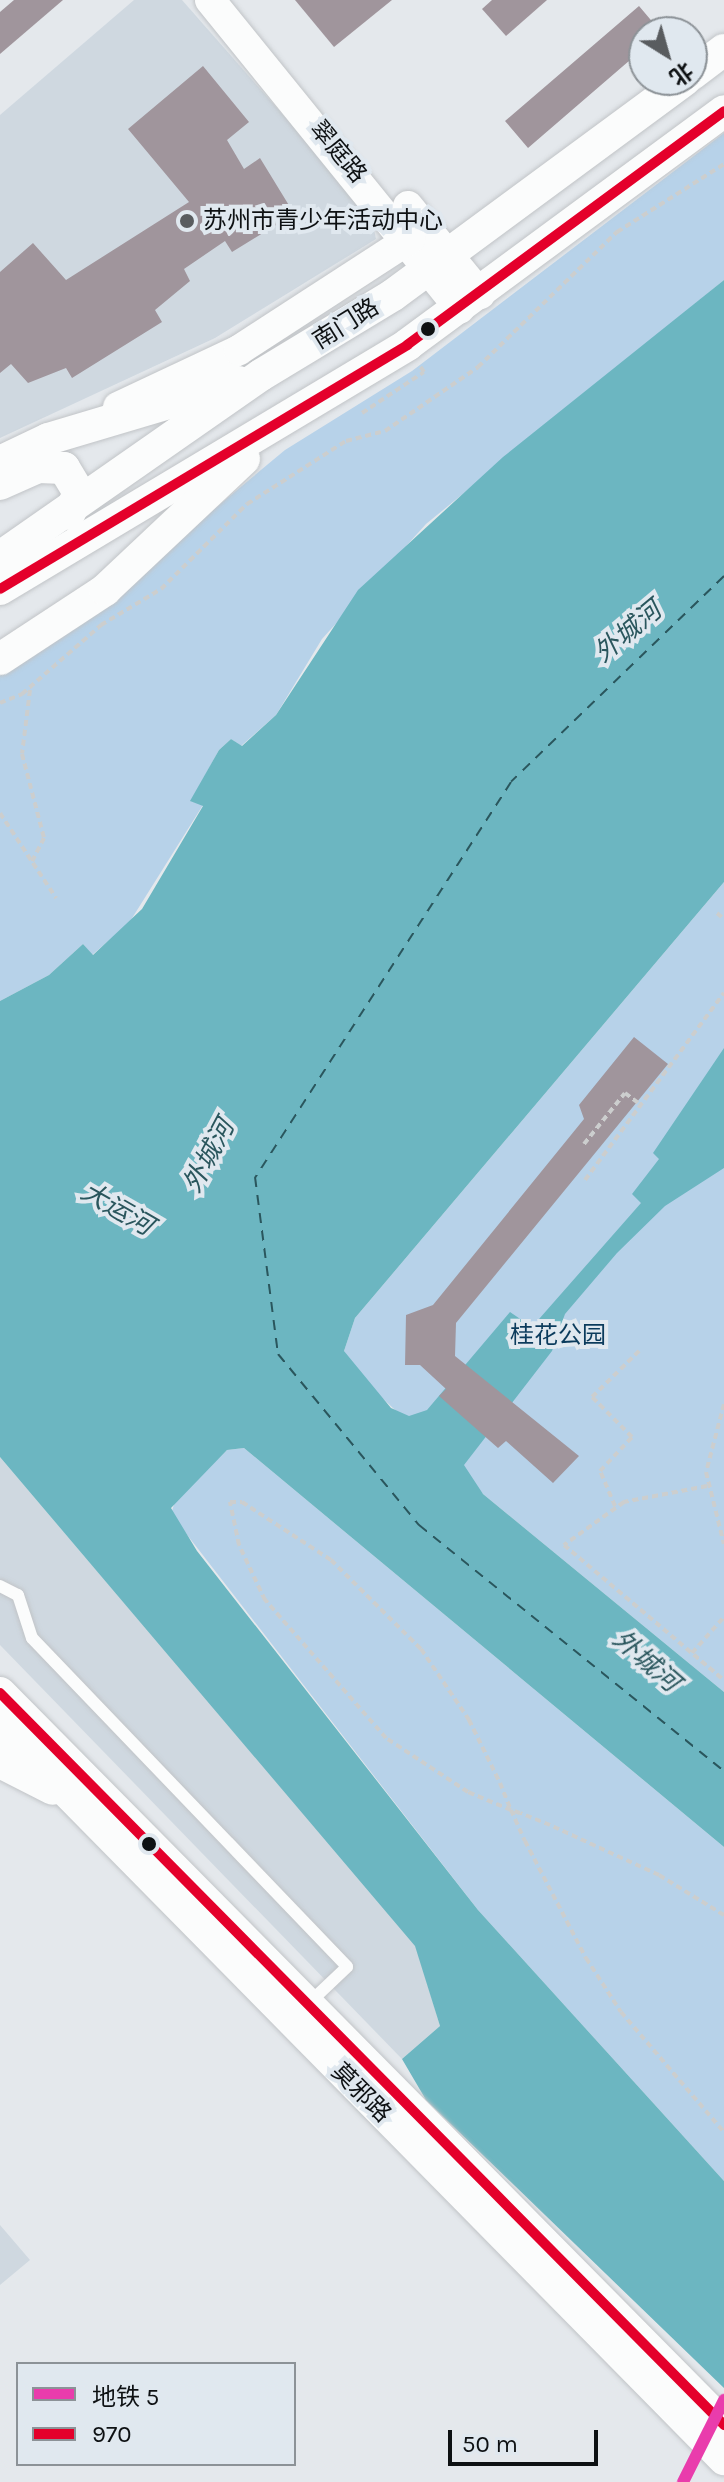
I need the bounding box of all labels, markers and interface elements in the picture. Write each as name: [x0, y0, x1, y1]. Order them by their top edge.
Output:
north arrow: [628, 16, 708, 96]
text: 北: [665, 57, 698, 91]
street label: 翠庭路: [304, 115, 372, 189]
place label: 苏州市青少年活动中心: [203, 207, 443, 235]
marker: 苏州市青少年活动中心: [178, 212, 196, 230]
street label: 南门路: [308, 293, 384, 355]
unlabelled marker: [420, 321, 436, 337]
water label: 外城河: [588, 595, 668, 669]
water label: 外城河: [177, 1114, 241, 1198]
water label: 大运河: [75, 1176, 159, 1242]
park label: 桂花公园: [510, 1322, 606, 1350]
water label: 外城河: [606, 1624, 686, 1698]
unlabelled marker: [141, 1836, 157, 1852]
street label: 莫邪路: [325, 2057, 397, 2129]
legend: [16, 2362, 296, 2466]
text: 地铁 5: [92, 2383, 159, 2411]
scale bar: [452, 2414, 602, 2464]
text: 970: [92, 2420, 131, 2448]
text: 50 m: [462, 2430, 518, 2458]

